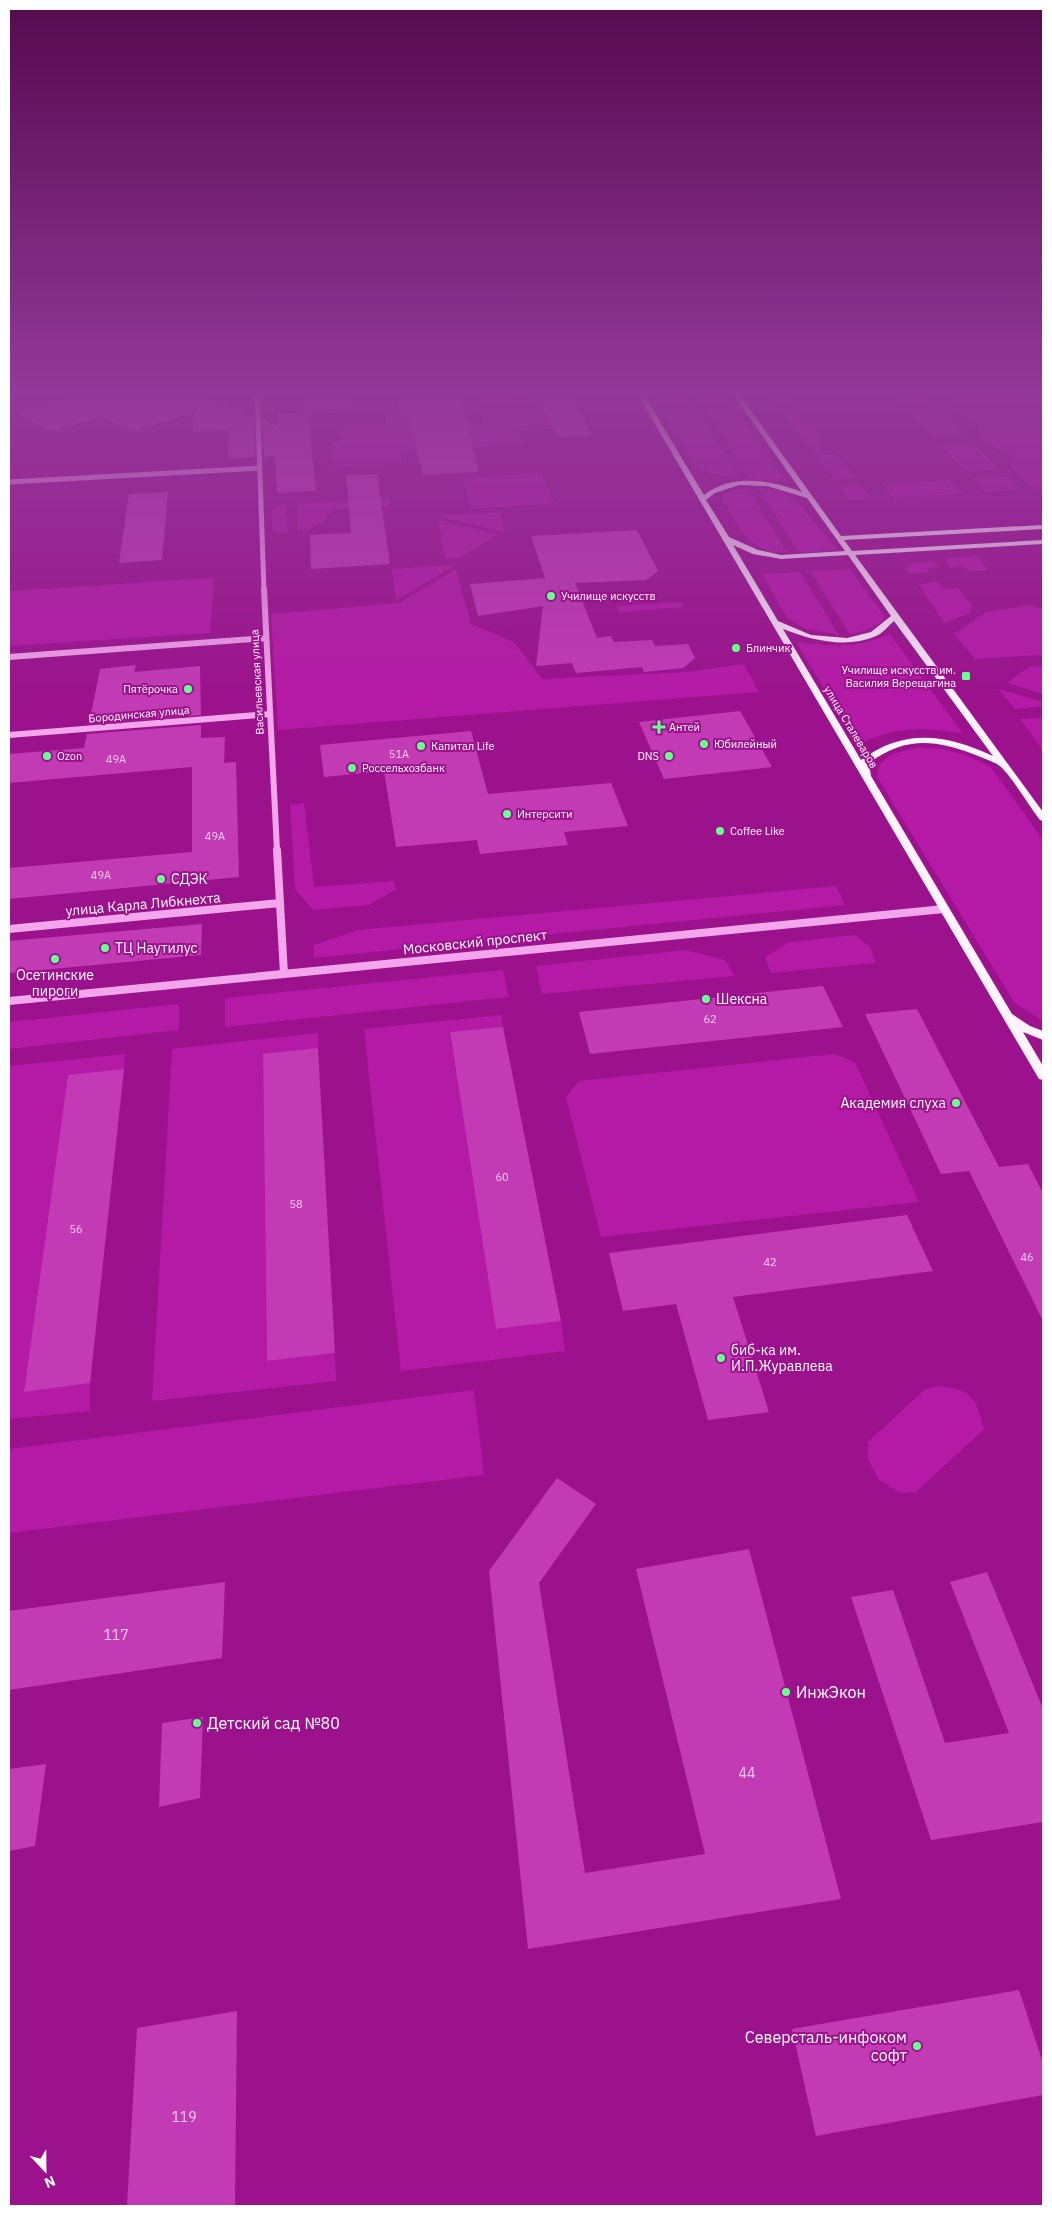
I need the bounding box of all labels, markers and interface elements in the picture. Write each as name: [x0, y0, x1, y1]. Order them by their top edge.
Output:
place label: Училище искусств: [561, 589, 656, 603]
marker: Училище искусств: [545, 590, 557, 602]
street label: Васильевская улица: [247, 629, 267, 735]
place label: Блинчик: [746, 641, 791, 655]
marker: Блинчик: [730, 642, 742, 654]
place label: Училище искусств им. Василия Верещагина: [842, 663, 956, 690]
marker: Училище искусств им. Василия Верещагина: [960, 670, 972, 682]
place label: Пятёрочка: [123, 682, 178, 696]
marker: Пятёрочка: [182, 683, 194, 695]
street label: улица Сталеваров: [821, 683, 881, 771]
street label: Бородинская улица: [88, 703, 190, 725]
place label: Антей: [669, 720, 700, 734]
marker: Антей: [653, 721, 665, 733]
place label: Юбилейный: [714, 737, 777, 751]
marker: Юбилейный: [698, 738, 710, 750]
place label: Капитал Life: [431, 739, 495, 753]
marker: Капитал Life: [415, 740, 427, 752]
house number: 51А: [389, 747, 409, 761]
place label: Ozon: [57, 749, 82, 763]
place label: DNS: [637, 749, 659, 763]
marker: Ozon: [41, 750, 53, 762]
marker: DNS: [663, 750, 675, 762]
house number: 49А: [106, 752, 126, 766]
place label: Россельхозбанк: [362, 761, 445, 775]
marker: Россельхозбанк: [346, 762, 358, 774]
place label: Интерсити: [517, 807, 572, 821]
marker: Интерсити: [501, 808, 513, 820]
place label: Coffee Like: [730, 824, 785, 838]
marker: Coffee Like: [714, 825, 726, 837]
house number: 49А: [205, 829, 225, 843]
house number: 49А: [91, 868, 111, 882]
place label: СДЭК: [171, 870, 208, 888]
marker: СДЭК: [155, 873, 167, 885]
street label: улица Карла Либкнехта: [65, 888, 222, 920]
street label: Московский проспект: [402, 925, 548, 959]
place label: ТЦ Наутилус: [115, 939, 198, 957]
marker: ТЦ Наутилус: [99, 942, 111, 954]
marker: Осетинские пироги: [49, 953, 61, 965]
place label: Осетинские пироги: [16, 966, 94, 1000]
place label: Шексна: [716, 990, 768, 1008]
marker: Шексна: [700, 993, 712, 1005]
house number: 62: [703, 1012, 717, 1026]
place label: Академия слуха: [840, 1094, 947, 1112]
marker: Академия слуха: [950, 1097, 962, 1109]
house number: 60: [495, 1170, 509, 1184]
house number: 58: [289, 1197, 303, 1211]
house number: 56: [69, 1222, 83, 1236]
house number: 46: [1020, 1250, 1034, 1264]
house number: 42: [763, 1255, 777, 1269]
place label: биб-ка им. И.П.Журавлева: [731, 1341, 833, 1375]
marker: биб-ка им. И.П.Журавлева: [715, 1352, 727, 1364]
house number: 117: [103, 1626, 129, 1644]
place label: ИнжЭкон: [796, 1682, 866, 1702]
marker: ИнжЭкон: [780, 1686, 792, 1698]
place label: Детский сад №80: [207, 1713, 340, 1733]
marker: Детский сад №80: [191, 1717, 203, 1729]
house number: 44: [739, 1764, 755, 1782]
place label: Северсталь-инфоком софт: [745, 2027, 907, 2065]
marker: Северсталь-инфоком софт: [911, 2040, 923, 2052]
house number: 119: [171, 2108, 197, 2126]
north arrow: [20, 2145, 70, 2195]
text: N: [42, 2172, 58, 2192]

